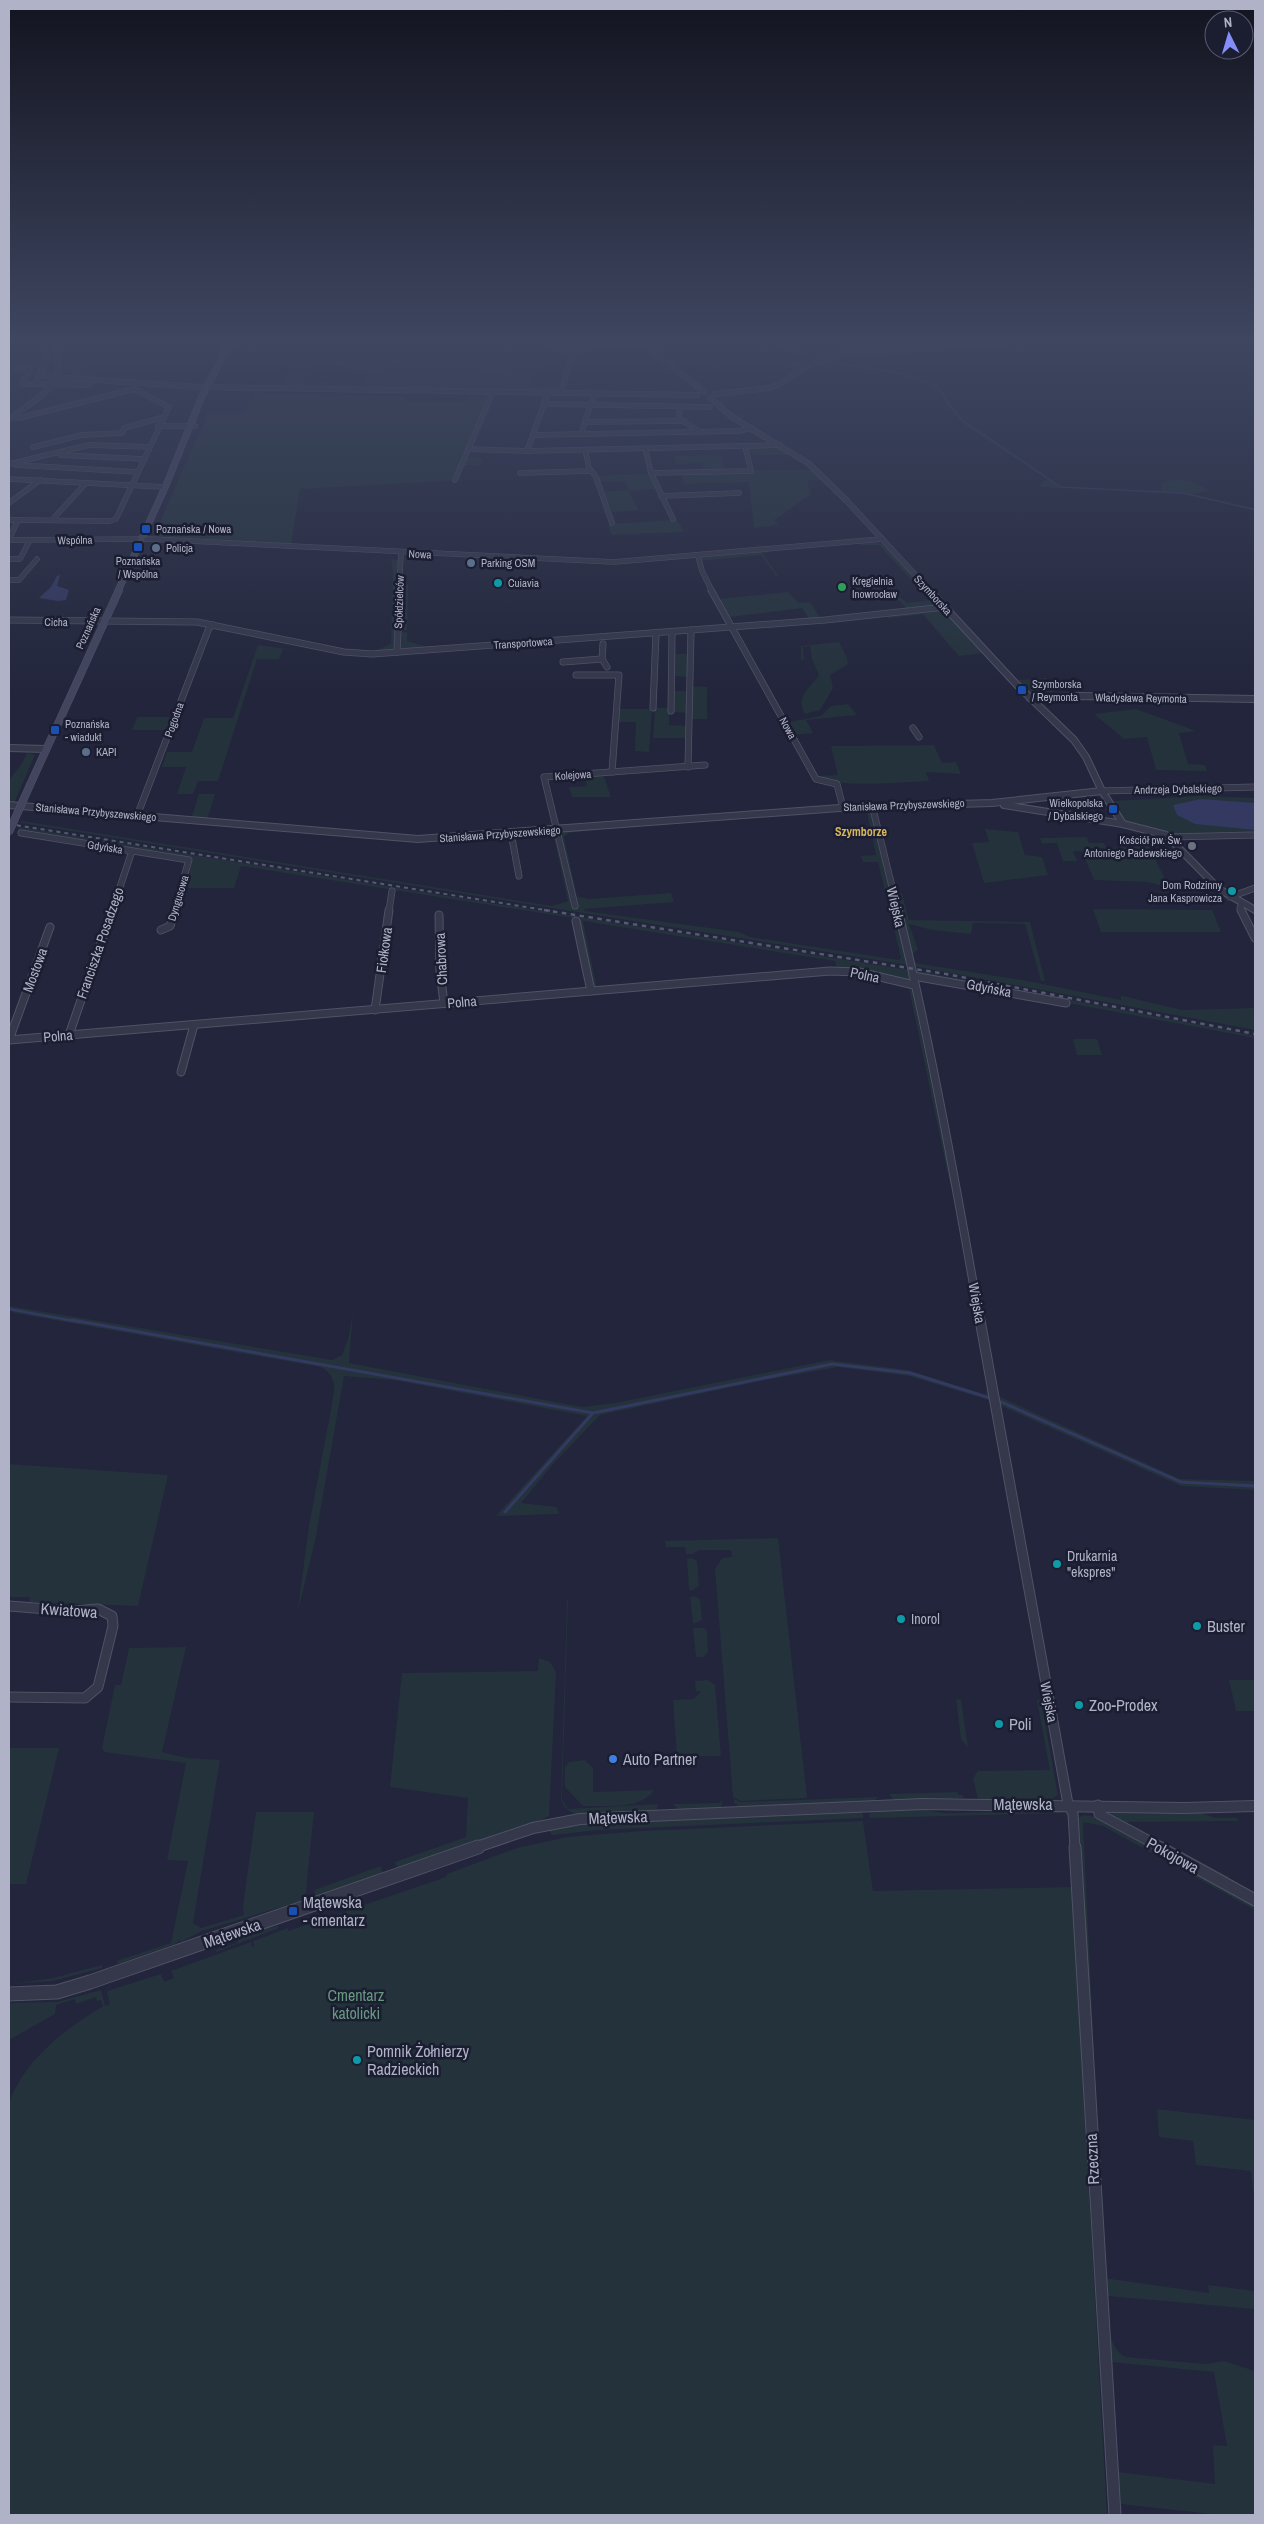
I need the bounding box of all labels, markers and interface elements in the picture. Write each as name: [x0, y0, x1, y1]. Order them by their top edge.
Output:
north arrow: [1204, 10, 1254, 60]
text: N: [1223, 13, 1233, 31]
place label: Poznańska / Nowa: [156, 522, 231, 536]
marker: Poznańska / Nowa: [140, 523, 152, 535]
street label: Wspólna: [57, 533, 93, 547]
marker: Poznańska / Wspólna: [132, 541, 144, 553]
place label: Policja: [166, 541, 193, 555]
marker: Policja: [150, 542, 162, 554]
street label: Nowa: [408, 546, 432, 562]
place label: Poznańska / Wspólna: [116, 554, 160, 581]
place label: Parking OSM: [481, 556, 535, 570]
marker: Parking OSM: [465, 557, 477, 569]
street label: Szymborska: [911, 572, 955, 618]
place label: Kręgielnia Inowrocław: [852, 574, 898, 601]
street label: Spółdzielców: [391, 575, 407, 629]
place label: Cuiavia: [508, 576, 539, 590]
marker: Cuiavia: [492, 577, 504, 589]
marker: Kręgielnia Inowrocław: [836, 581, 848, 593]
street label: Poznańska: [73, 605, 103, 651]
street label: Cicha: [44, 615, 68, 629]
street label: Transportowca: [493, 634, 553, 652]
place label: Szymborska / Reymonta: [1032, 677, 1082, 704]
marker: Szymborska / Reymonta: [1016, 684, 1028, 696]
street label: Władysława Reymonta: [1095, 690, 1187, 706]
street label: Pogodna: [161, 701, 187, 739]
street label: Nowa: [776, 715, 800, 741]
place label: Poznańska - wiadukt: [65, 717, 110, 744]
marker: Poznańska - wiadukt: [49, 724, 61, 736]
place label: KAPI: [96, 745, 117, 759]
marker: KAPI: [80, 746, 92, 758]
street label: Kolejowa: [554, 767, 592, 783]
street label: Andrzeja Dybalskiego: [1133, 781, 1222, 797]
street label: Stanisława Przybyszewskiego: [843, 796, 965, 814]
place label: Wielkopolska / Dybalskiego: [1048, 796, 1103, 823]
street label: Stanisława Przybyszewskiego: [35, 800, 157, 824]
marker: Wielkopolska / Dybalskiego: [1107, 803, 1119, 815]
street label: Stanisława Przybyszewskiego: [439, 823, 561, 845]
district label: Szymborze: [835, 824, 887, 840]
place label: Kościół pw. Św. Antoniego Padewskiego: [1083, 833, 1182, 860]
street label: Gdyńska: [86, 837, 124, 857]
marker: Kościół pw. Św. Antoniego Padewskiego: [1186, 840, 1198, 852]
street label: Dyngusowa: [164, 873, 192, 923]
place label: Dom Rodzinny Jana Kasprowicza: [1148, 878, 1222, 905]
street label: Franciszka Posadzego: [72, 885, 128, 1001]
street label: Wiejska: [883, 885, 909, 930]
marker: Dom Rodzinny Jana Kasprowicza: [1226, 885, 1238, 897]
street label: Fiołkowa: [372, 925, 396, 974]
street label: Chabrowa: [431, 932, 451, 986]
street label: Mostowa: [19, 945, 52, 995]
street label: Polna: [849, 963, 882, 987]
street label: Gdyńska: [965, 975, 1014, 1001]
street label: Polna: [447, 992, 478, 1012]
street label: Polna: [43, 1026, 74, 1046]
street label: Wiejska: [965, 1281, 990, 1325]
place label: Drukarnia "ekspres": [1067, 1547, 1118, 1581]
marker: Drukarnia "ekspres": [1051, 1558, 1063, 1570]
street label: Kwiatowa: [40, 1597, 99, 1623]
place label: Inorol: [911, 1610, 940, 1628]
marker: Inorol: [895, 1613, 907, 1625]
place label: Buster: [1207, 1615, 1246, 1637]
marker: Buster: [1191, 1620, 1203, 1632]
street label: Wiejska: [1036, 1680, 1062, 1724]
place label: Zoo-Prodex: [1089, 1694, 1158, 1716]
marker: Zoo-Prodex: [1073, 1699, 1085, 1711]
place label: Poli: [1009, 1713, 1032, 1735]
marker: Poli: [993, 1718, 1005, 1730]
place label: Auto Partner: [622, 1748, 697, 1770]
marker: Auto Partner: [607, 1753, 619, 1765]
street label: Mątewska: [993, 1793, 1053, 1815]
street label: Mątewska: [588, 1805, 649, 1829]
street label: Pokojowa: [1143, 1832, 1204, 1879]
place label: Mątewska - cmentarz: [303, 1891, 365, 1931]
marker: Mątewska - cmentarz: [287, 1905, 299, 1917]
street label: Mątewska: [200, 1913, 264, 1953]
park label: Cmentarz katolicki: [328, 1984, 385, 2024]
place label: Pomnik Żołnierzy Radzieckich: [367, 2040, 470, 2080]
marker: Pomnik Żołnierzy Radzieckich: [351, 2054, 363, 2066]
street label: Rzeczna: [1080, 2132, 1104, 2185]

